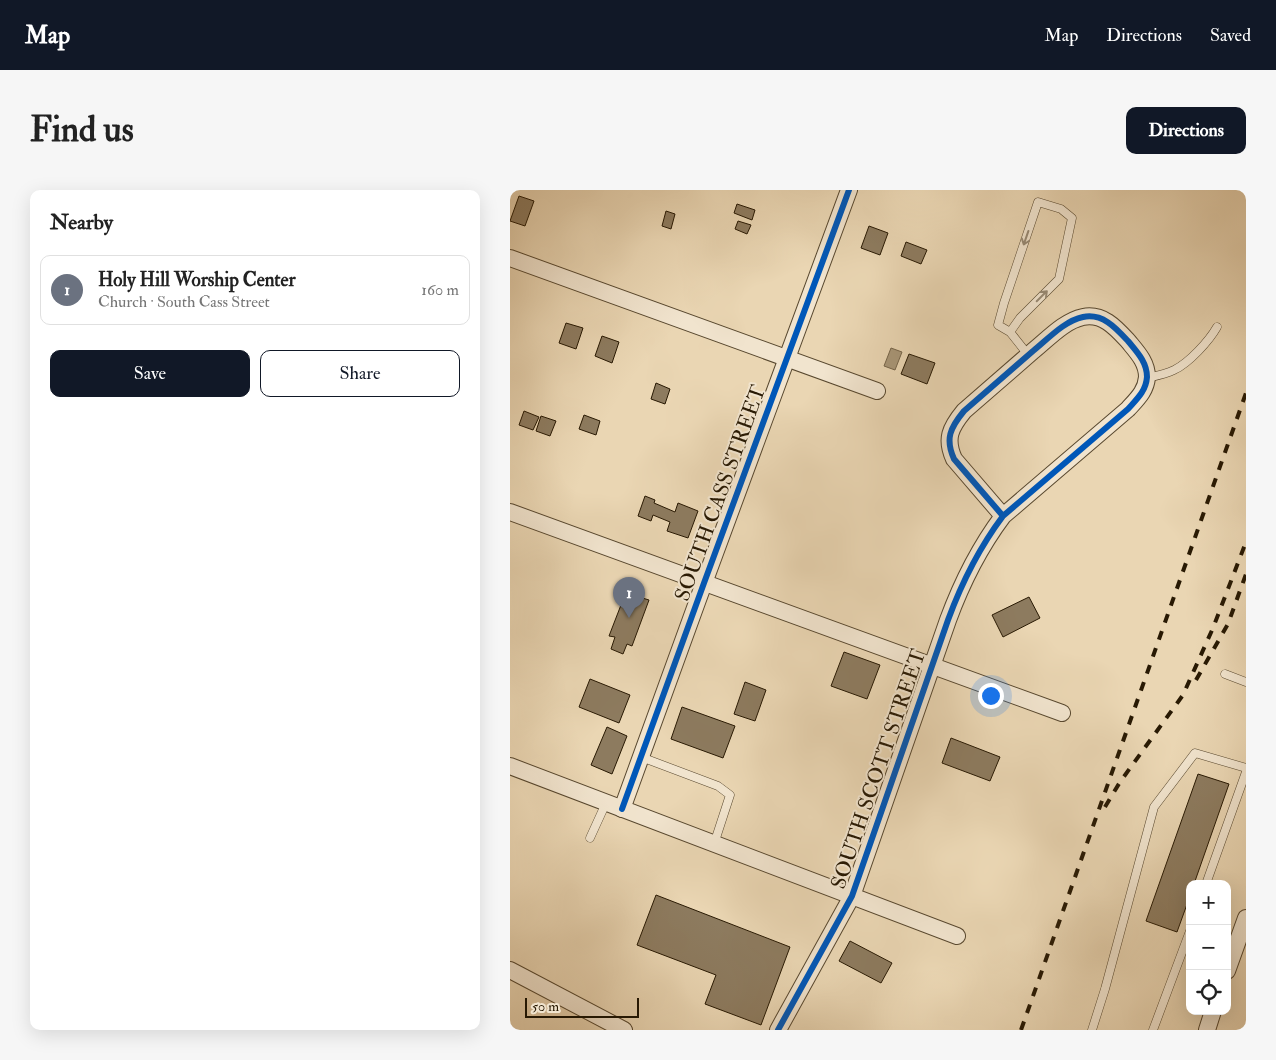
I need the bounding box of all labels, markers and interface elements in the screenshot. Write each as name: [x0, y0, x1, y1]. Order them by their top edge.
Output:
text: Map: [25, 20, 70, 51]
text: Map: [1045, 24, 1078, 47]
text: Directions: [1106, 24, 1182, 47]
text: Saved: [1210, 24, 1251, 47]
button: Directions: [1126, 107, 1246, 154]
text: Find us: [30, 108, 134, 152]
text: Nearby: [50, 209, 113, 236]
one-way arrow: [1021, 230, 1030, 245]
text: Holy Hill Worship Center: [98, 268, 296, 292]
text: 1: [64, 280, 70, 300]
text: 160 m: [421, 280, 459, 300]
one-way arrow: [1036, 289, 1048, 302]
text: Church · South Cass Street: [98, 292, 270, 312]
button: Save: [50, 350, 250, 397]
button: Share: [260, 350, 460, 397]
street label: SOUTH CASS STREET: [669, 381, 772, 605]
pin: 1: [613, 577, 645, 618]
street label: SOUTH SCOTT STREET: [825, 645, 932, 893]
your location: [978, 683, 1004, 709]
map controls: [1186, 880, 1231, 1015]
button: +: [1186, 880, 1231, 925]
button: −: [1186, 925, 1231, 970]
button: locate: [1186, 970, 1231, 1015]
scale bar: [525, 995, 639, 1018]
text: 50 m: [532, 998, 559, 1015]

